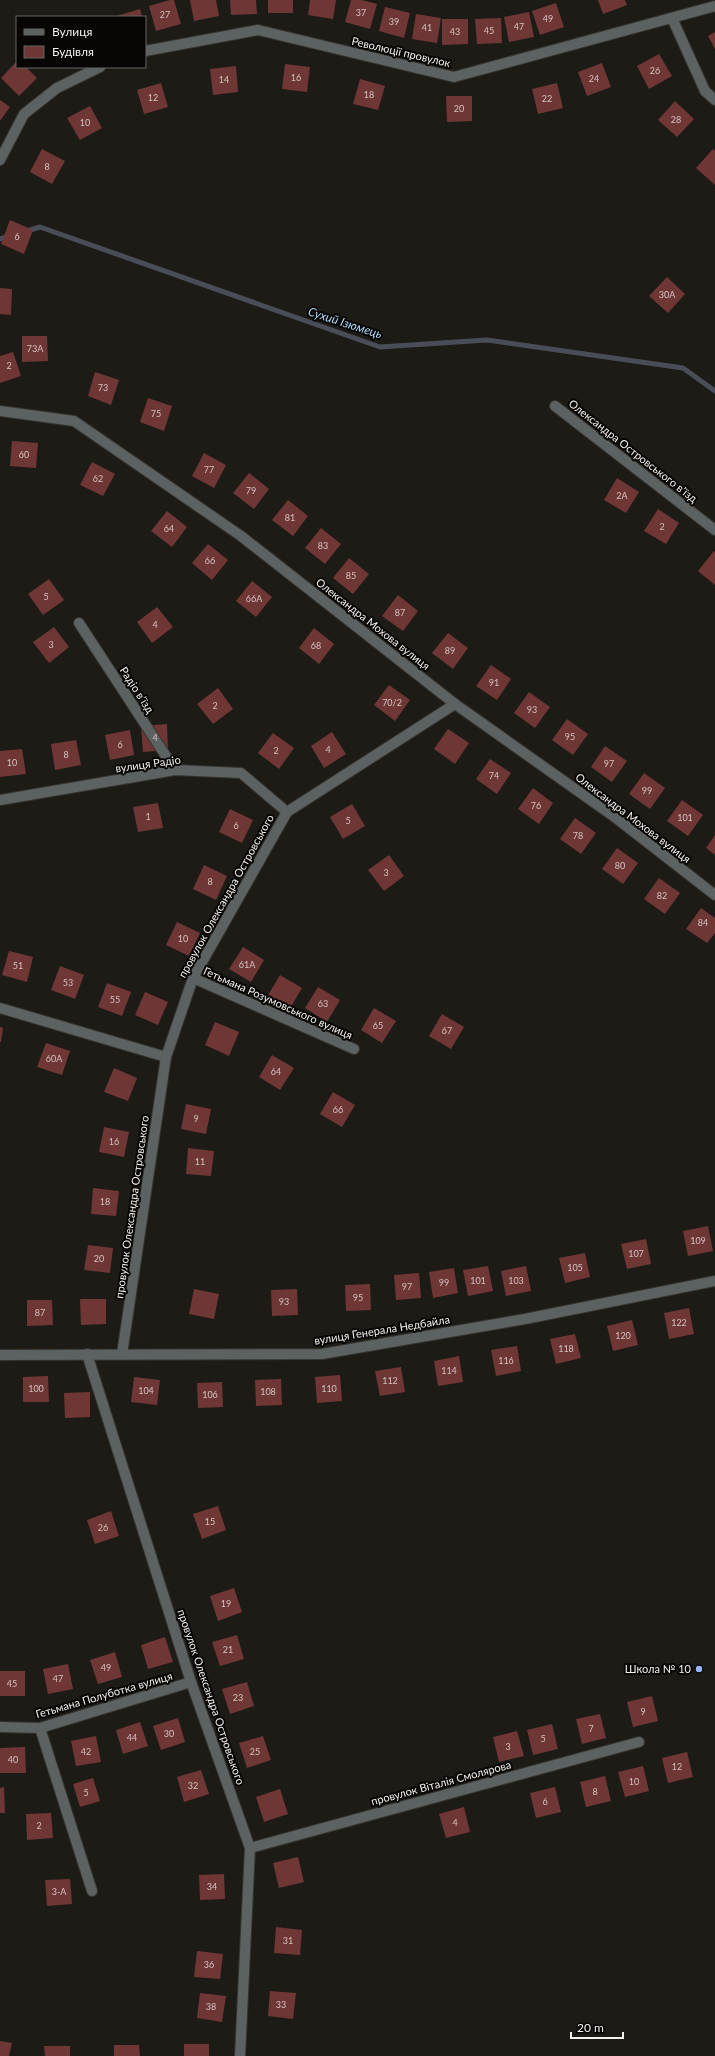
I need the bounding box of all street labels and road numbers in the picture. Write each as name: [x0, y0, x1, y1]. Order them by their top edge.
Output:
street label: Революції провулок: [350, 34, 452, 69]
street label: Олександра Островського в’їзд: [566, 396, 700, 505]
street label: Олександра Мохова вулиця: [314, 575, 433, 672]
street label: Радіо в’їзд: [118, 664, 157, 716]
street label: вулиця Радіо: [114, 752, 181, 775]
street label: Олександра Мохова вулиця: [573, 770, 693, 865]
street label: провулок Олександра Островського: [175, 812, 276, 980]
street label: Гетьмана Розумовського вулиця: [202, 964, 355, 1041]
street label: провулок Олександра Островського: [112, 1115, 151, 1299]
street label: вулиця Генерала Недбайла: [313, 1312, 451, 1347]
street label: провулок Олександра Островського: [175, 1607, 248, 1786]
street label: Гетьмана Полуботка вулиця: [34, 1669, 174, 1720]
street label: провулок Віталія Смолярова: [369, 1758, 512, 1807]

